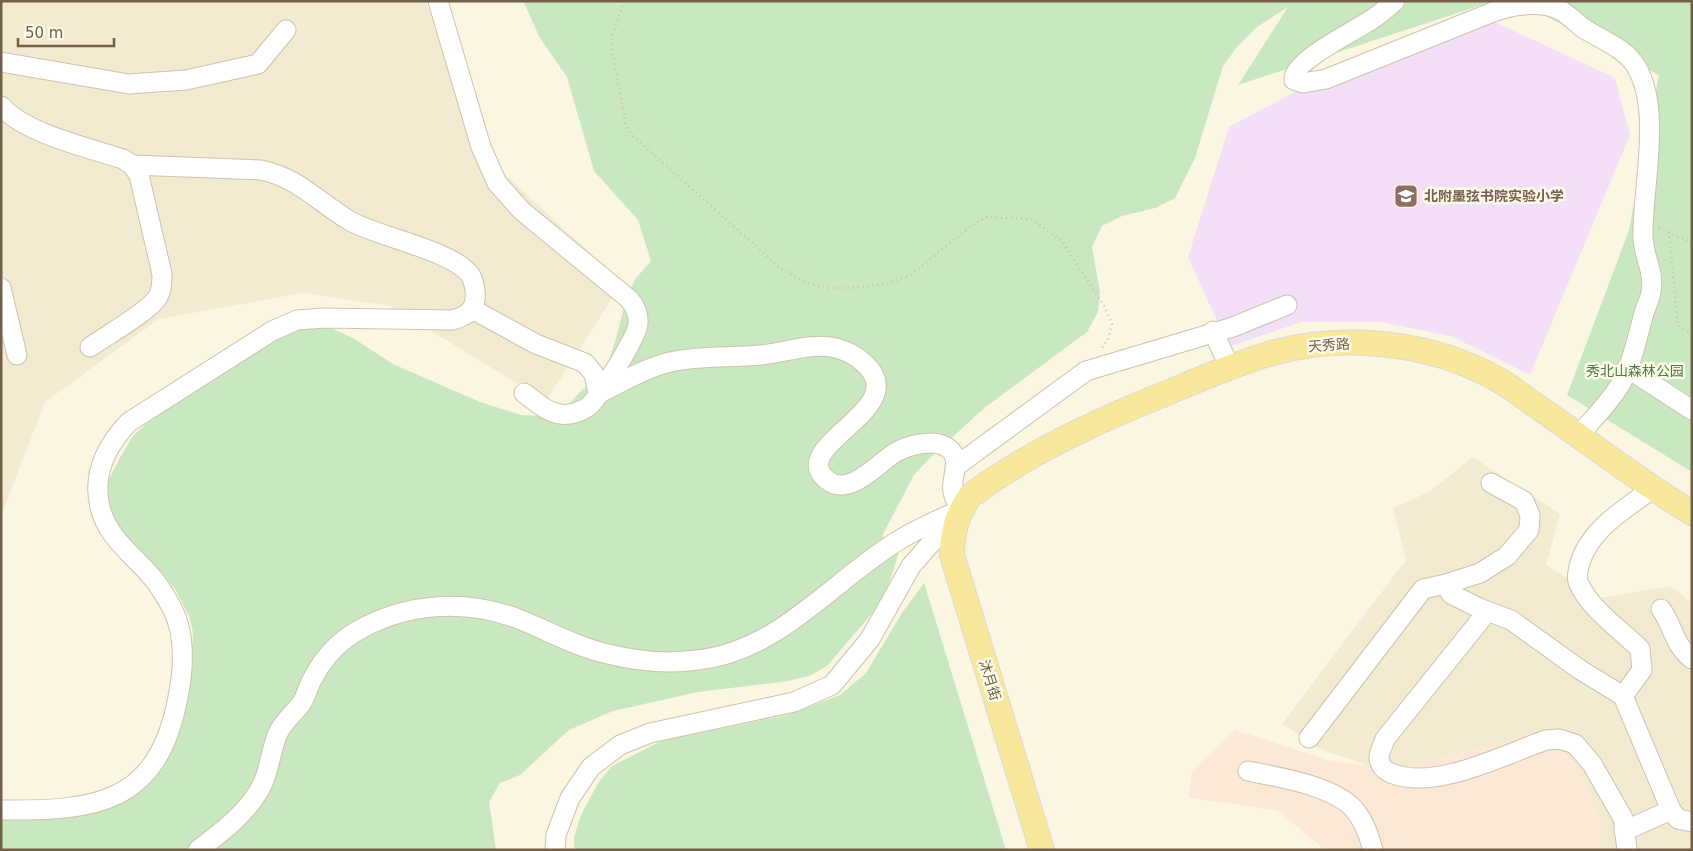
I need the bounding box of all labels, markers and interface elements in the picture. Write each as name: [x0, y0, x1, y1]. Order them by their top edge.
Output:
scale bar: [18, 15, 114, 47]
text: 50 m: [25, 24, 63, 42]
school or university icon: 北附墨弦书院实验小学: [1393, 183, 1419, 209]
place label: 北附墨弦书院实验小学: [1424, 188, 1564, 204]
street label: 天秀路: [1307, 336, 1351, 354]
park label: 秀北山森林公园: [1586, 363, 1684, 379]
street label: 沐月街: [976, 658, 1004, 702]

